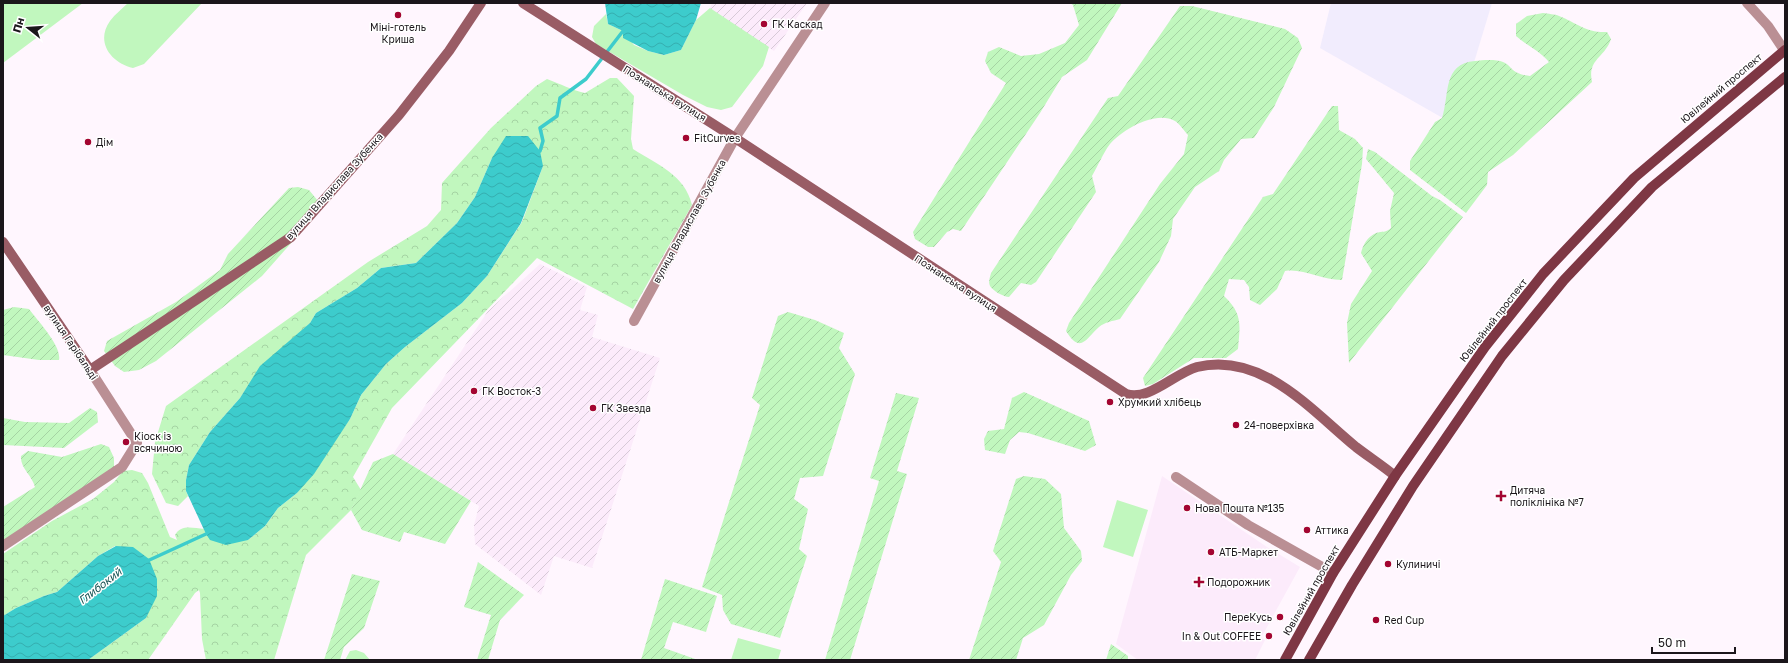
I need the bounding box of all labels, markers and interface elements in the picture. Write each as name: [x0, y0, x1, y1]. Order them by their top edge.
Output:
north arrow: [8, 8, 48, 48]
marker: Міні-готель Криша: [393, 10, 403, 20]
text: Пн: [10, 16, 26, 34]
place label: ГК Каскад: [772, 18, 822, 30]
marker: ГК Каскад: [759, 19, 769, 29]
place label: Міні-готель Криша: [370, 21, 426, 45]
street label: Ювілейний проспект: [1678, 50, 1764, 126]
street label: Познанська вулиця: [621, 63, 709, 123]
street label: вулиця Владислава Зубенка: [283, 130, 385, 242]
place label: FitCurves: [694, 132, 740, 144]
marker: FitCurves: [681, 133, 691, 143]
place label: Дім: [96, 136, 113, 148]
marker: Дім: [83, 137, 93, 147]
street label: вулиця Владислава Зубенка: [650, 157, 728, 285]
street label: Познанська вулиця: [913, 252, 999, 314]
street label: Ювілейний проспект: [1457, 276, 1529, 364]
street label: вулиця Гарібальді: [41, 302, 101, 382]
place label: ГК Восток-3: [482, 385, 541, 397]
marker: ГК Восток-3: [469, 386, 479, 396]
place label: Хрумкий хлібець: [1118, 396, 1201, 408]
marker: Хрумкий хлібець: [1105, 397, 1115, 407]
place label: ГК Звезда: [601, 402, 651, 414]
marker: ГК Звезда: [588, 403, 598, 413]
place label: 24-поверхівка: [1244, 419, 1314, 431]
marker: 24-поверхівка: [1231, 420, 1241, 430]
place label: Кіоск із всячиною: [134, 430, 183, 454]
marker: Кіоск із всячиною: [121, 437, 131, 447]
place label: Дитяча поліклініка №7: [1510, 484, 1584, 508]
marker: Дитяча поліклініка №7: [1495, 490, 1507, 502]
place label: Нова Пошта №135: [1195, 502, 1285, 514]
marker: Нова Пошта №135: [1182, 503, 1192, 513]
place label: Аттика: [1315, 524, 1349, 536]
marker: Аттика: [1302, 525, 1312, 535]
street label: Ювілейний проспект: [1280, 543, 1342, 637]
place label: АТБ-Маркет: [1219, 546, 1278, 558]
marker: АТБ-Маркет: [1206, 547, 1216, 557]
place label: Кулиничі: [1396, 558, 1440, 570]
marker: Кулиничі: [1383, 559, 1393, 569]
water label: Глибокий: [76, 564, 125, 606]
place label: Подорожник: [1207, 576, 1271, 588]
marker: Подорожник: [1194, 577, 1204, 587]
place label: ПереКусь: [1224, 611, 1272, 623]
marker: ПереКусь: [1275, 612, 1285, 622]
place label: Red Cup: [1384, 614, 1424, 626]
marker: Red Cup: [1371, 615, 1381, 625]
scale bar: [1652, 629, 1735, 655]
place label: In & Out COFFEE: [1182, 630, 1261, 642]
marker: In & Out COFFEE: [1264, 631, 1274, 641]
text: 50 m: [1658, 635, 1686, 650]

